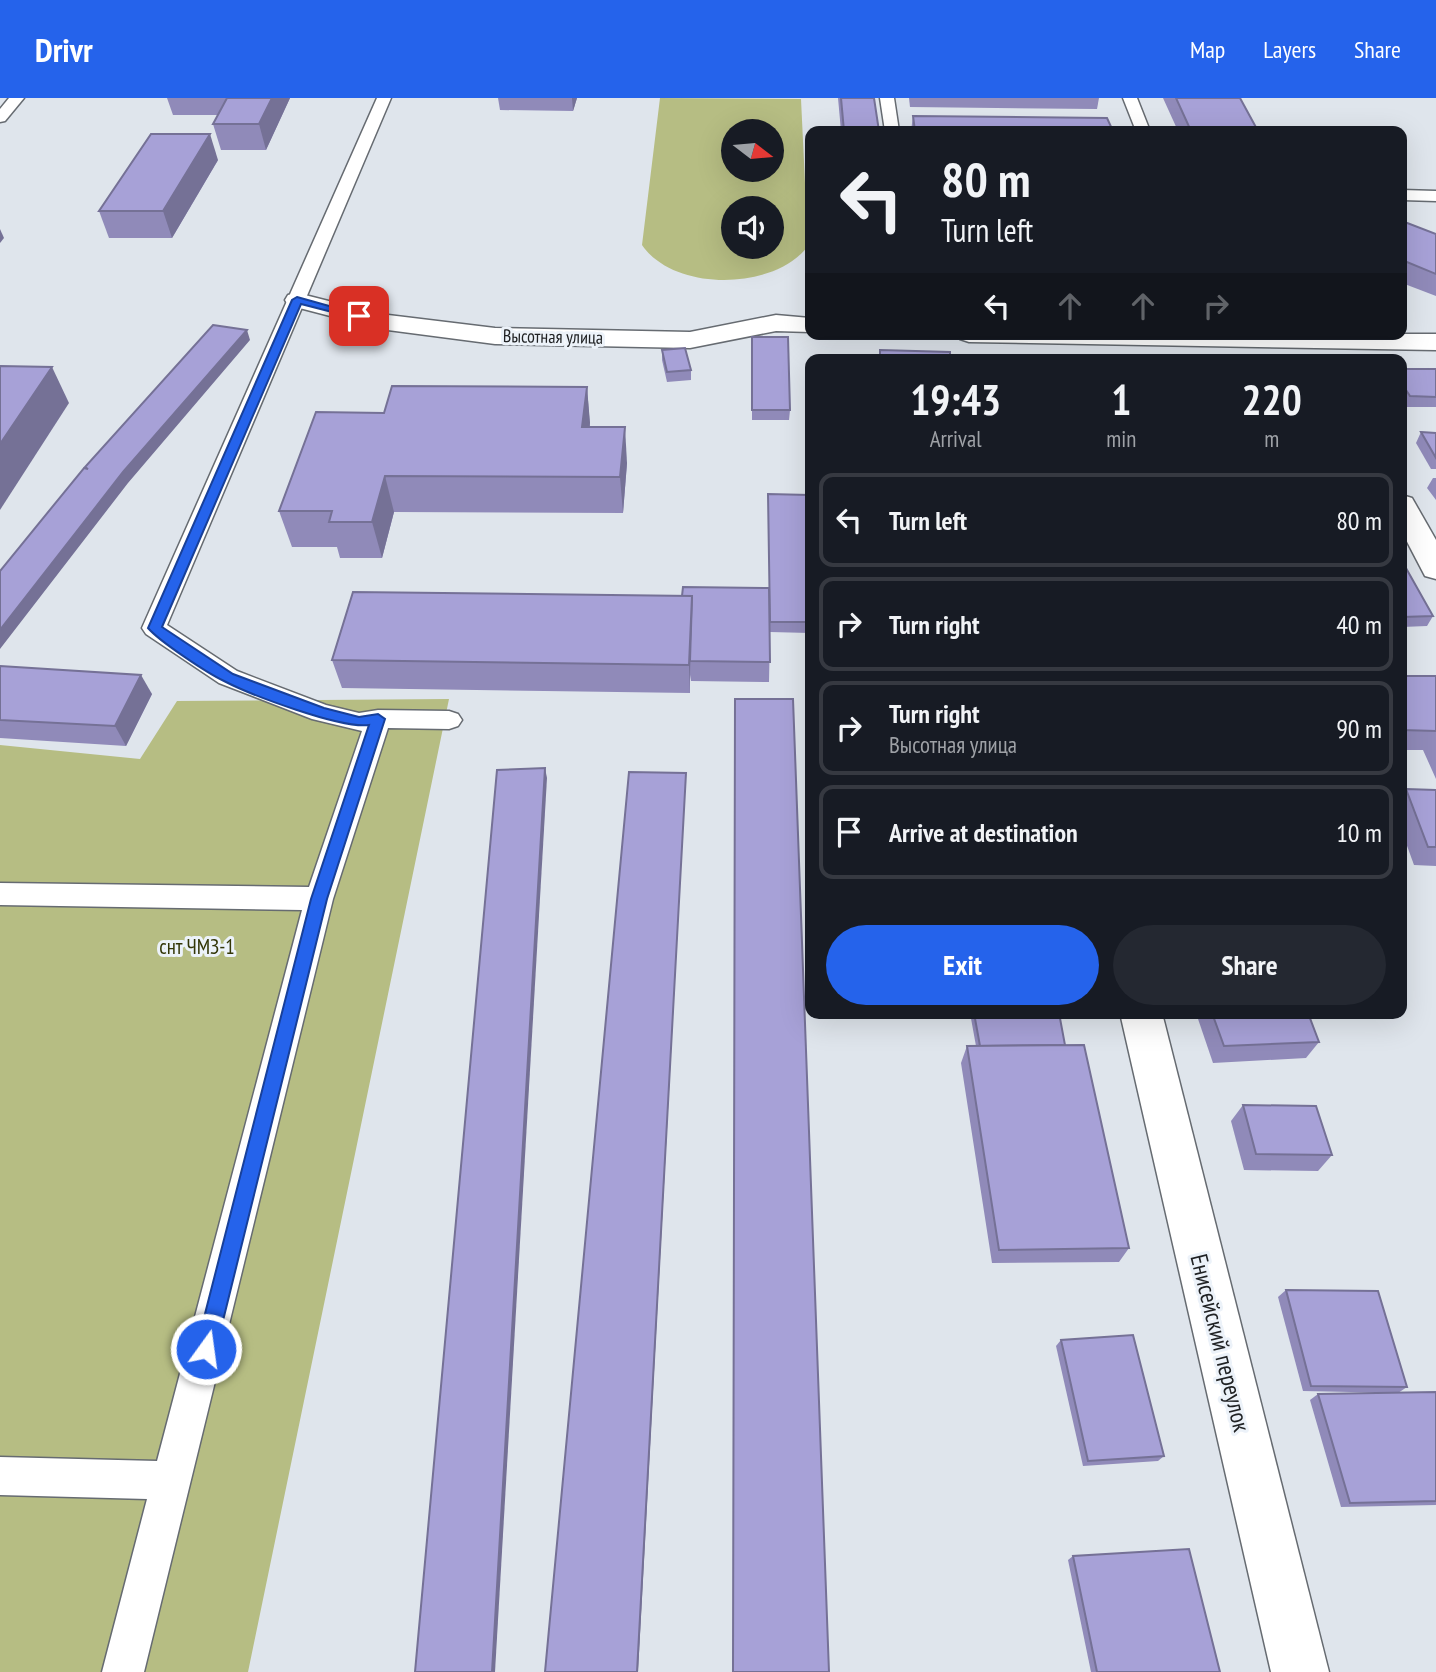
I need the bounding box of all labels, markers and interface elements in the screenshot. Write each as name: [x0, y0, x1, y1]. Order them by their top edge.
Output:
text: Drivr: [35, 28, 93, 71]
text: Map: [1190, 34, 1225, 65]
text: Layers: [1263, 34, 1316, 65]
text: Share: [1354, 34, 1401, 65]
north arrow: [721, 119, 784, 182]
map controls: [721, 119, 784, 259]
text: 80 m: [941, 147, 1030, 211]
icon: left: [826, 154, 917, 245]
button: sound: [721, 196, 784, 259]
text: Turn left: [941, 209, 1033, 251]
pin: [329, 286, 389, 346]
icon: left: [978, 287, 1016, 325]
icon: ahead: [1051, 287, 1089, 325]
icon: ahead: [1124, 287, 1162, 325]
icon: right: [1197, 287, 1235, 325]
icon: arrive: [340, 297, 378, 335]
street label: Высотная улица: [503, 324, 603, 349]
text: 19:43: [910, 372, 1001, 427]
text: 1: [1111, 372, 1131, 427]
text: 220: [1242, 372, 1302, 427]
text: Arrival: [930, 424, 982, 453]
text: min: [1106, 424, 1136, 453]
text: m: [1264, 424, 1279, 453]
icon: left: [830, 501, 868, 539]
text: Turn left: [889, 504, 967, 537]
text: 80 m: [1336, 504, 1382, 537]
icon: right: [830, 605, 868, 643]
text: Turn right: [889, 608, 980, 641]
text: 40 m: [1336, 608, 1382, 641]
text: Turn right: [889, 697, 980, 730]
icon: right: [830, 709, 868, 747]
text: 90 m: [1336, 712, 1382, 745]
text: Высотная улица: [889, 730, 1017, 759]
icon: arrive: [830, 813, 868, 851]
text: Arrive at destination: [889, 816, 1078, 849]
text: 10 m: [1336, 816, 1382, 849]
button: Exit: [826, 925, 1099, 1005]
button: Share: [1113, 925, 1386, 1005]
park label: снт ЧМЗ-1: [159, 933, 235, 960]
street label: Енисейский переулок: [1183, 1251, 1258, 1436]
position arrow: [169, 1312, 243, 1386]

